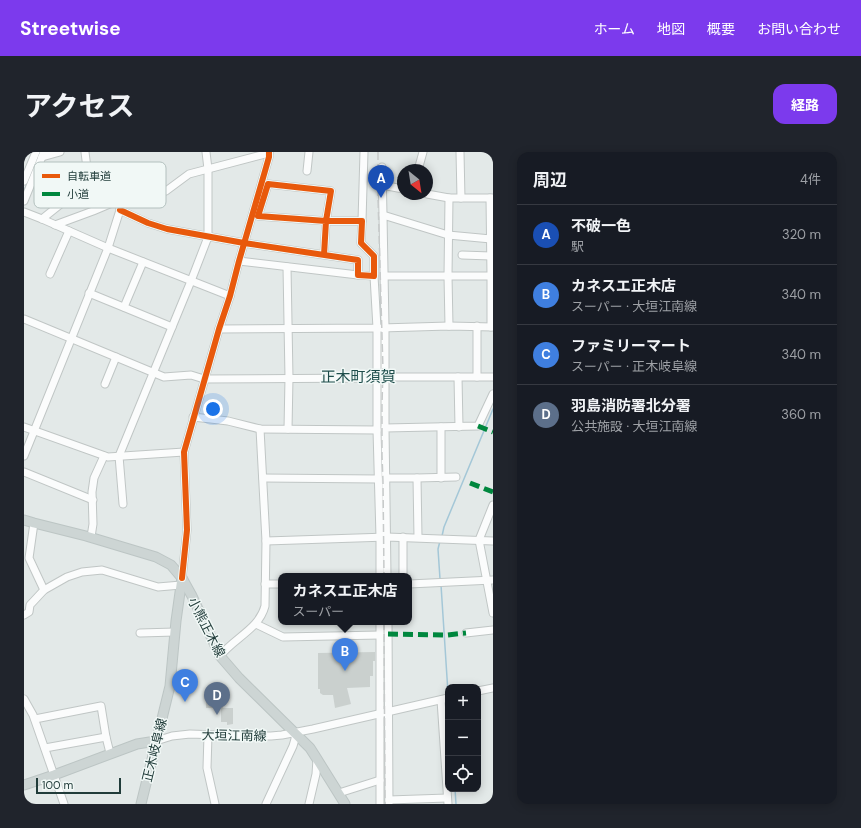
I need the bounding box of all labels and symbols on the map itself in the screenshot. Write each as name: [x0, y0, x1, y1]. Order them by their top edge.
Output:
legend: [34, 162, 166, 208]
north arrow: [397, 164, 433, 200]
pin: A: [368, 165, 394, 198]
text: 自転車道: [67, 169, 111, 183]
text: 小道: [67, 187, 89, 201]
district label: 正木町須賀: [320, 367, 396, 387]
your location: [203, 399, 223, 419]
street label: 小熊正木線: [184, 594, 229, 660]
pin: B: [332, 638, 358, 671]
pin: C: [172, 669, 198, 702]
pin: D: [204, 682, 230, 715]
street label: 正木岐阜線: [138, 717, 171, 784]
street label: 大垣江南線: [201, 726, 267, 745]
scale bar: [36, 776, 121, 795]

